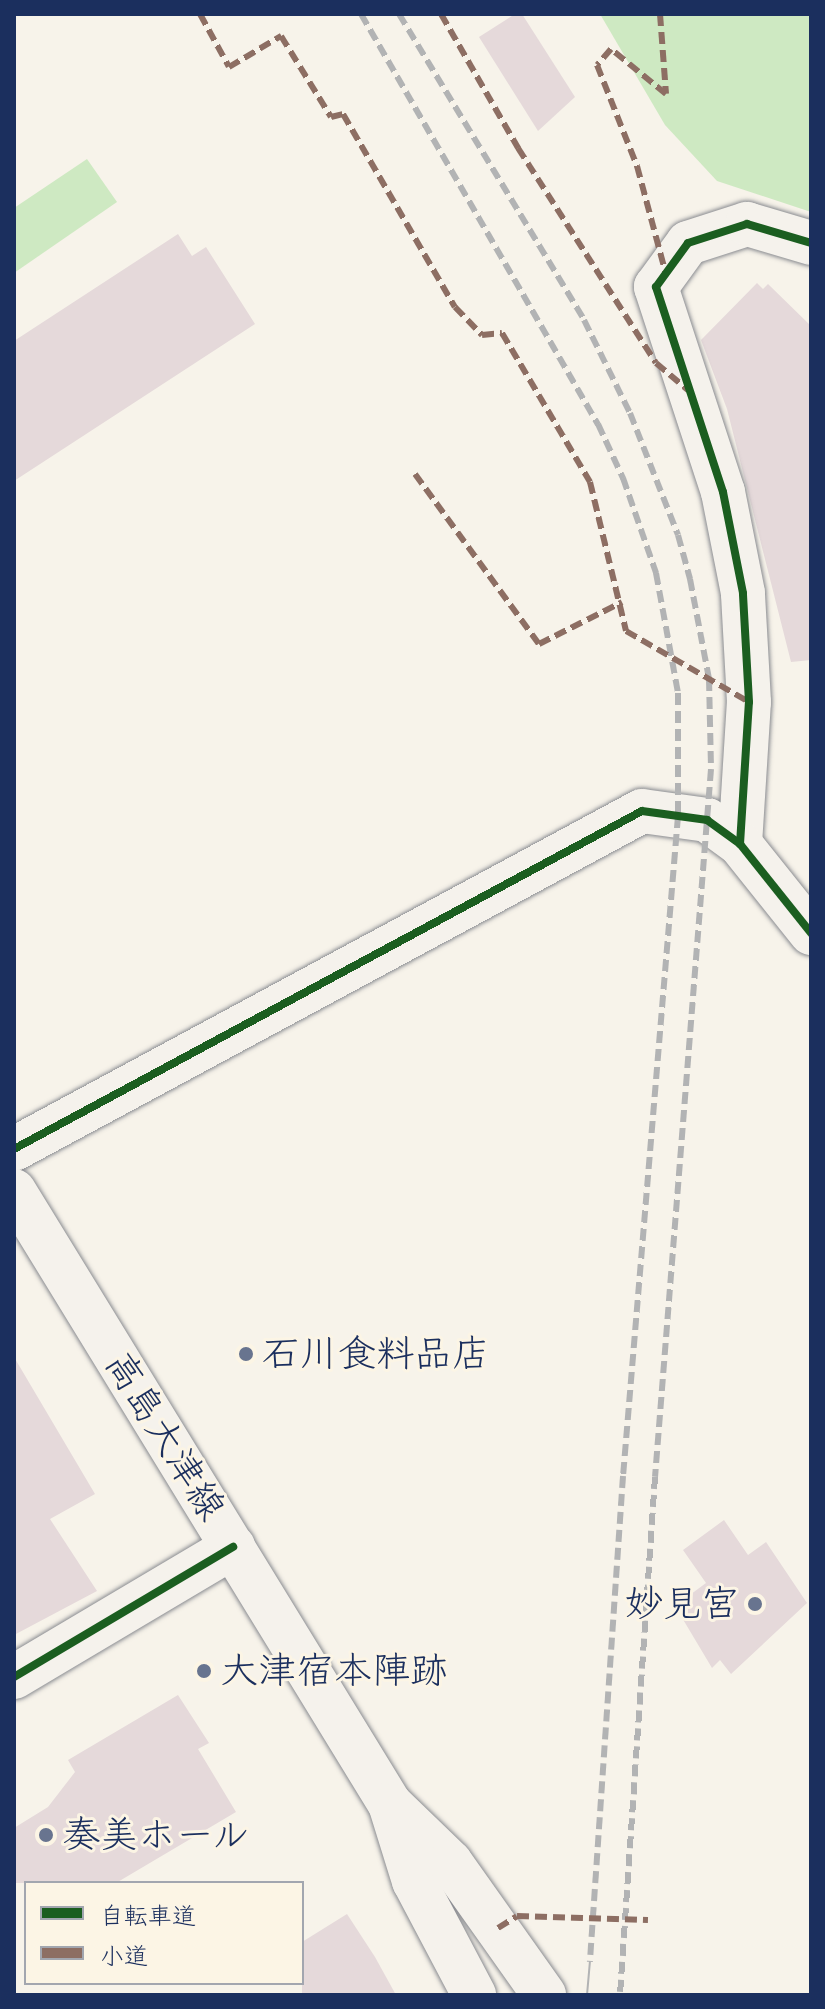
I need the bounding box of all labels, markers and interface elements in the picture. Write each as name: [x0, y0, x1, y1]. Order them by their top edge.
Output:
place label: 石川食料品店: [262, 1331, 490, 1377]
street label: 高島大津線: [95, 1343, 235, 1529]
marker: 石川食料品店: [237, 1345, 255, 1363]
place label: 妙見宮: [625, 1581, 739, 1627]
marker: 妙見宮: [746, 1595, 764, 1613]
place label: 大津宿本陣跡: [220, 1648, 448, 1694]
marker: 大津宿本陣跡: [195, 1662, 213, 1680]
place label: 奏美ホール: [62, 1812, 252, 1858]
marker: 奏美ホール: [37, 1826, 55, 1844]
legend: [24, 1881, 304, 1985]
text: 自転車道: [100, 1901, 196, 1931]
text: 小道: [100, 1941, 148, 1971]

